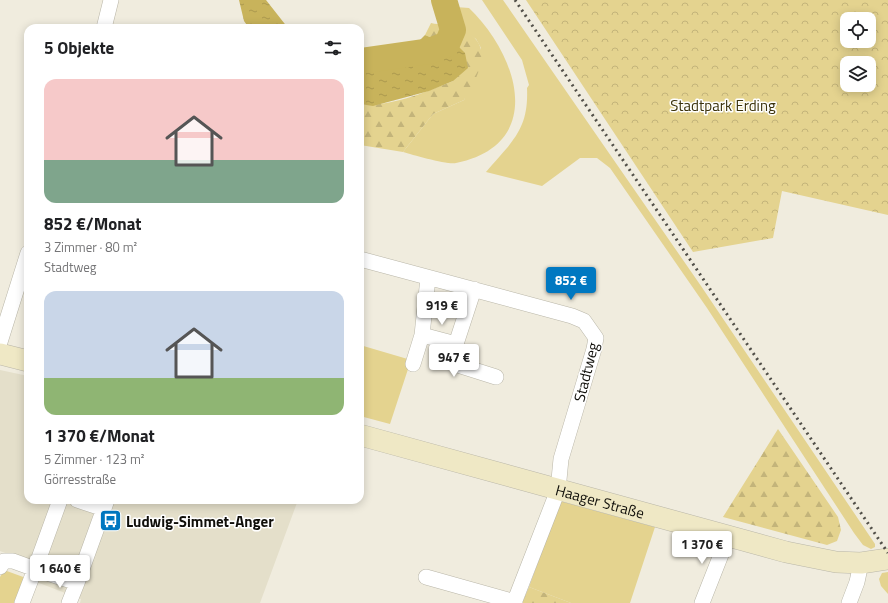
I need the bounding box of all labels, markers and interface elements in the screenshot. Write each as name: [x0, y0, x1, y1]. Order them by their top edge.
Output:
map controls: [840, 12, 876, 92]
button: locate: [840, 12, 876, 48]
text: 5 Objekte: [44, 35, 114, 61]
icon: filters: [322, 37, 344, 59]
button: layers: [840, 56, 876, 92]
park label: Stadtpark Erding: [670, 94, 776, 117]
icon: home: [158, 105, 230, 177]
text: 852 €/Monat: [44, 211, 142, 237]
text: 3 Zimmer · 80 m²: [44, 237, 137, 257]
text: Stadtweg: [44, 257, 97, 277]
pin: 852 €: [543, 267, 599, 301]
text: 852 €: [555, 270, 587, 290]
pin: 919 €: [414, 292, 470, 326]
text: 919 €: [426, 295, 458, 315]
icon: home: [158, 317, 230, 389]
street label: Stadtweg: [568, 340, 605, 404]
pin: 947 €: [426, 344, 482, 378]
text: 947 €: [438, 347, 470, 367]
text: 1 370 €/Monat: [44, 423, 155, 449]
text: 5 Zimmer · 123 m²: [44, 449, 145, 469]
text: Görresstraße: [44, 469, 116, 489]
street label: Haager Straße: [553, 478, 647, 524]
bus stop icon: Ludwig-Simmet-Anger: [98, 508, 124, 534]
place label: Ludwig-Simmet-Anger: [126, 510, 274, 533]
pin: 1 370 €: [665, 531, 739, 565]
text: 1 370 €: [681, 534, 723, 554]
pin: 1 640 €: [23, 555, 97, 589]
text: 1 640 €: [39, 558, 81, 578]

